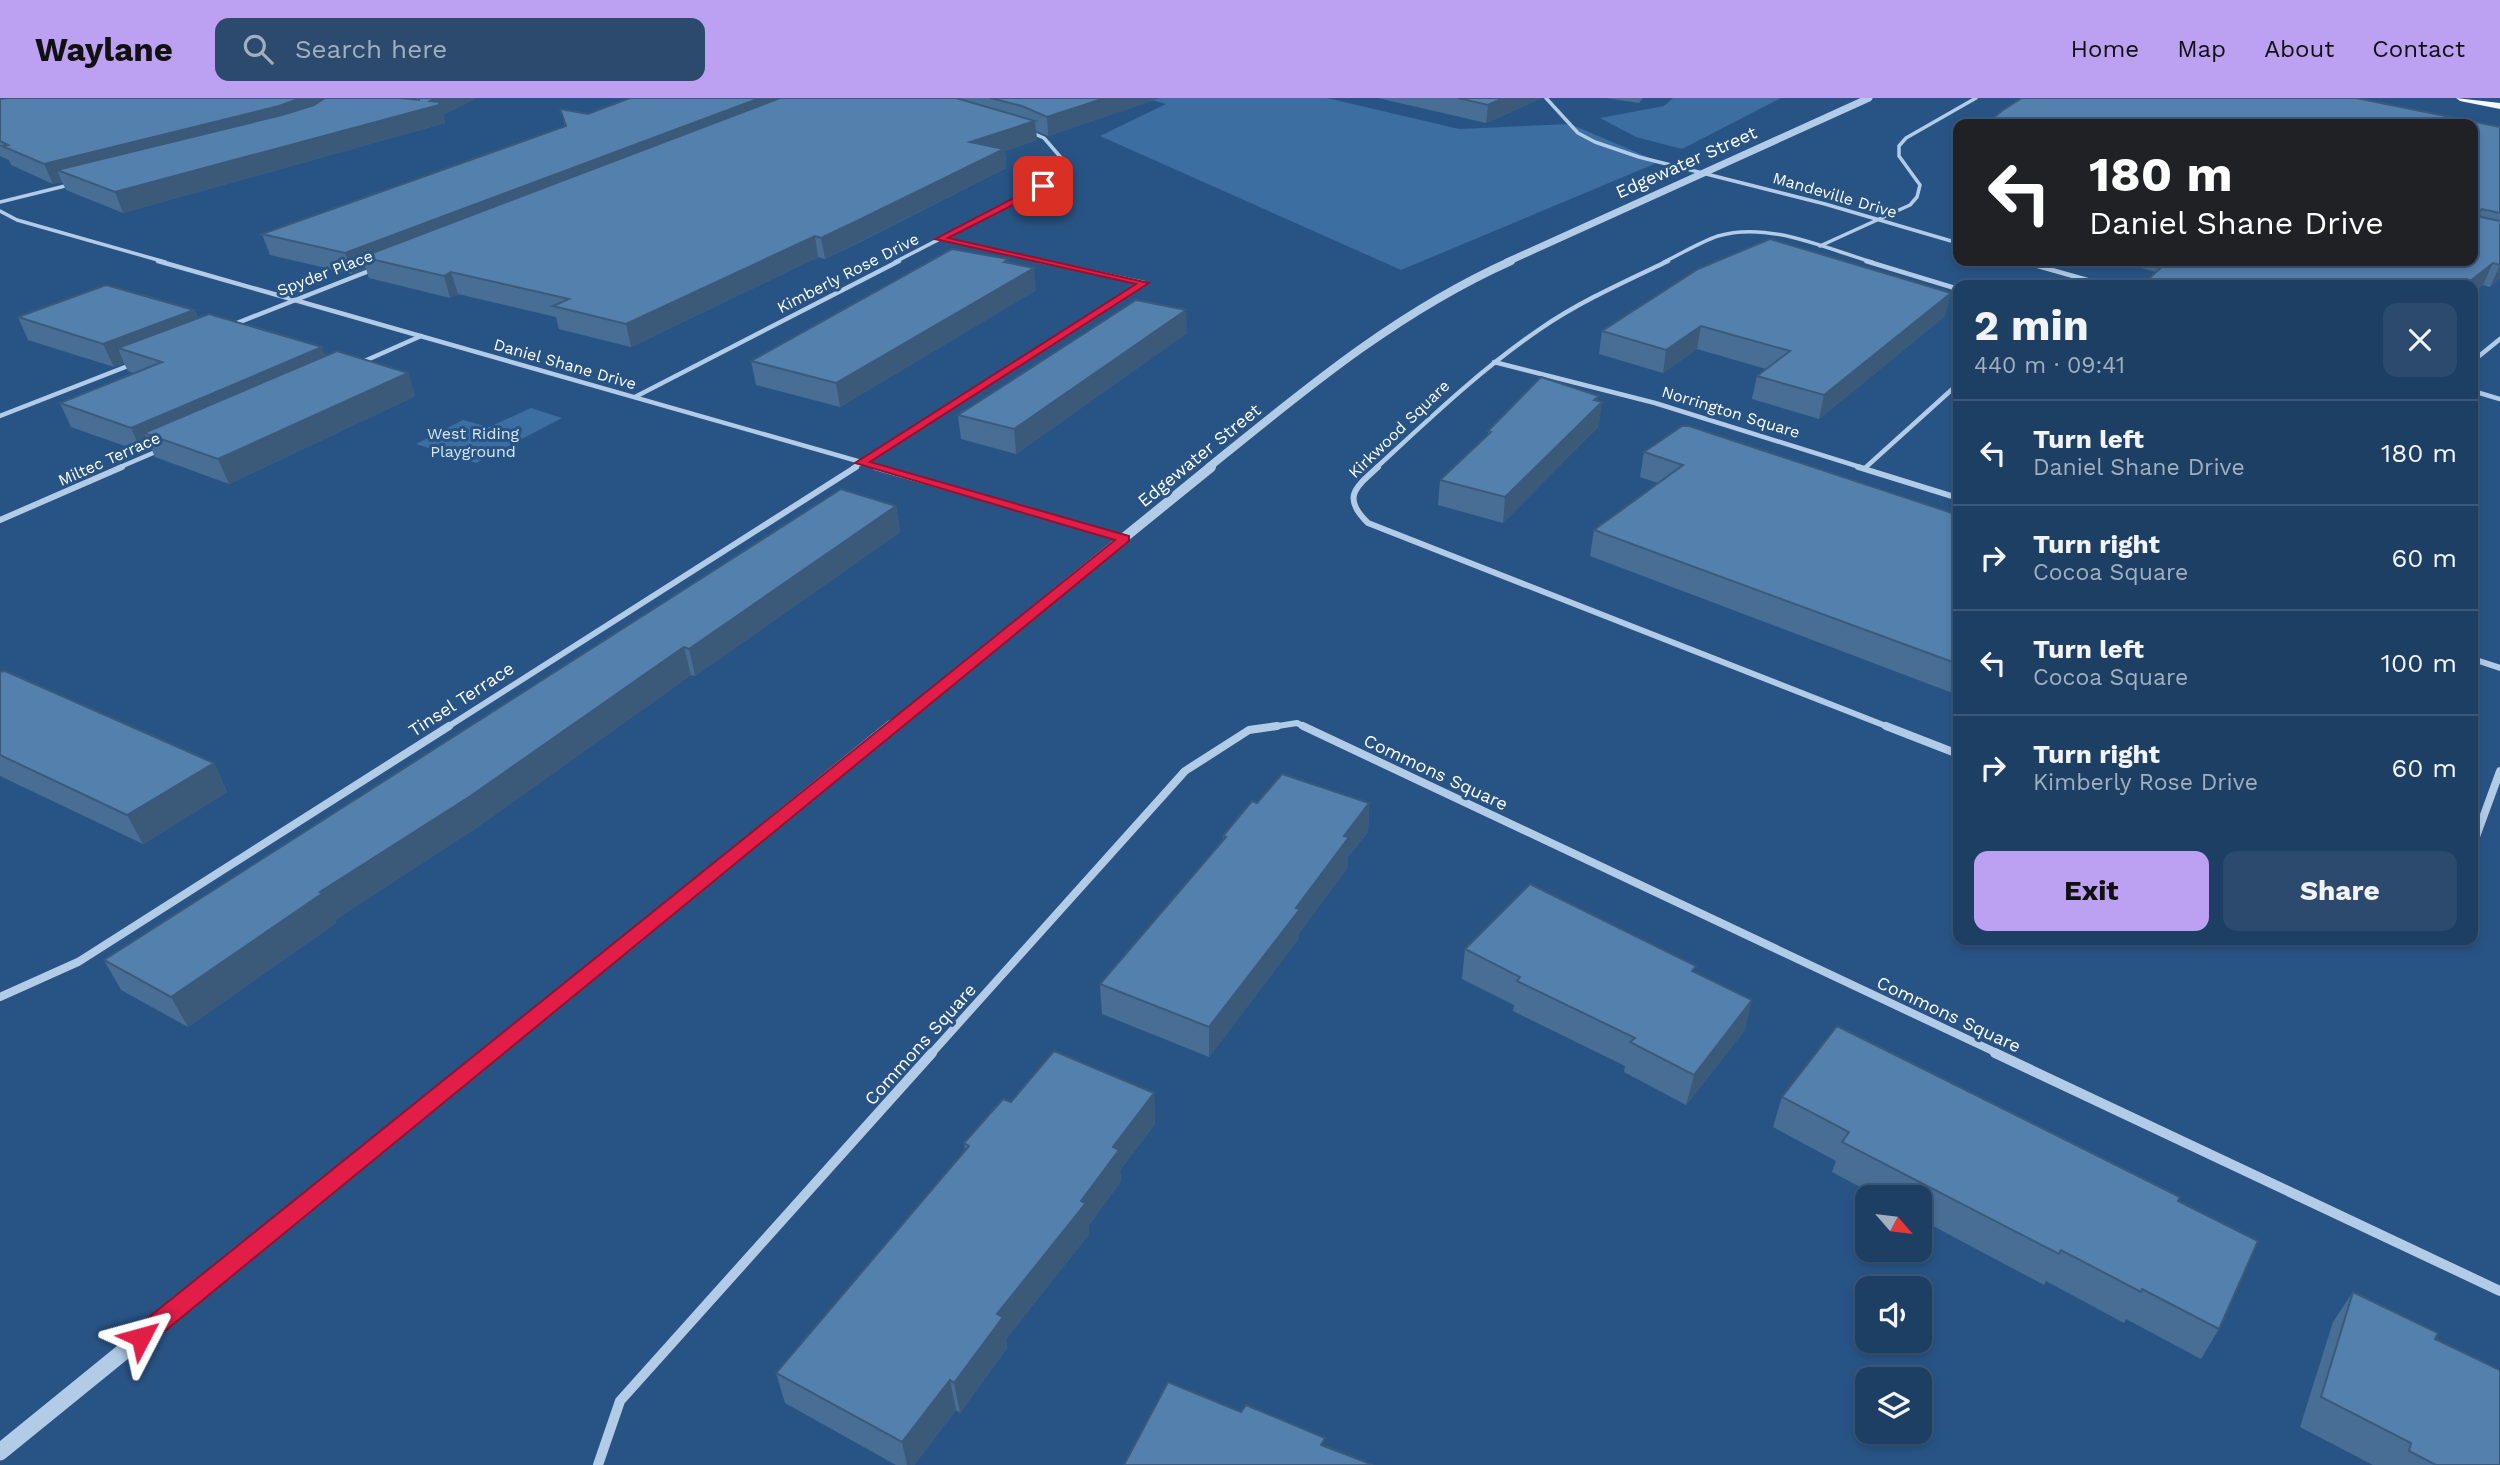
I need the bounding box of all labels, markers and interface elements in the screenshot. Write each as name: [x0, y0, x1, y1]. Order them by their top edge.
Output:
search box: [215, 18, 705, 81]
text: Waylane: [35, 30, 173, 69]
icon: search: [239, 30, 277, 68]
text: Search here: [295, 34, 447, 64]
text: Home: [2071, 35, 2139, 63]
text: Map: [2177, 35, 2226, 63]
text: About: [2264, 35, 2334, 63]
text: Contact: [2372, 35, 2465, 63]
street label: Edgewater Street: [1612, 121, 1760, 203]
text: 180 m: [2089, 145, 2233, 203]
icon: left: [1974, 147, 2065, 238]
pin: [1013, 156, 1073, 216]
icon: arrive: [1024, 167, 1062, 205]
street label: Mandeville Drive: [1771, 168, 1899, 222]
text: Daniel Shane Drive: [2089, 204, 2384, 242]
street label: Kimberly Rose Drive: [774, 229, 922, 317]
street label: Spyder Place: [274, 246, 376, 300]
text: 2 min: [1974, 301, 2089, 350]
button: close: [2383, 303, 2457, 377]
street label: Daniel Shane Drive: [492, 335, 638, 393]
text: 440 m · 09:41: [1974, 352, 2125, 379]
street label: Kirkwood Square: [1345, 376, 1453, 482]
street label: Norrington Square: [1660, 382, 1802, 442]
street label: Edgewater Street: [1133, 399, 1265, 511]
park label: West Riding Playground: [427, 424, 520, 461]
text: Turn left: [2033, 424, 2144, 454]
street label: Miltec Terrace: [55, 428, 163, 490]
icon: left: [1974, 434, 2012, 472]
text: 180 m: [2381, 438, 2457, 468]
text: Daniel Shane Drive: [2033, 454, 2245, 481]
text: Turn right: [2033, 529, 2160, 559]
icon: right: [1974, 539, 2012, 577]
text: 60 m: [2391, 543, 2457, 573]
text: Cocoa Square: [2033, 559, 2188, 586]
text: Turn left: [2033, 634, 2144, 664]
icon: left: [1974, 644, 2012, 682]
text: 100 m: [2381, 648, 2457, 678]
street label: Tinsel Terrace: [404, 657, 518, 741]
text: Cocoa Square: [2033, 664, 2188, 691]
street label: Commons Square: [1361, 729, 1511, 815]
text: Turn right: [2033, 739, 2160, 769]
icon: right: [1974, 749, 2012, 787]
text: 60 m: [2391, 753, 2457, 783]
text: Kimberly Rose Drive: [2033, 769, 2258, 796]
button: Exit: [1974, 851, 2209, 931]
button: Share: [2223, 851, 2457, 931]
street label: Commons Square: [1874, 971, 2024, 1057]
street label: Commons Square: [860, 979, 980, 1109]
north arrow: [1855, 1185, 1932, 1262]
map controls: [1855, 1185, 1932, 1444]
button: sound: [1855, 1276, 1932, 1353]
position arrow: [104, 1300, 178, 1374]
button: layers: [1855, 1367, 1932, 1444]

